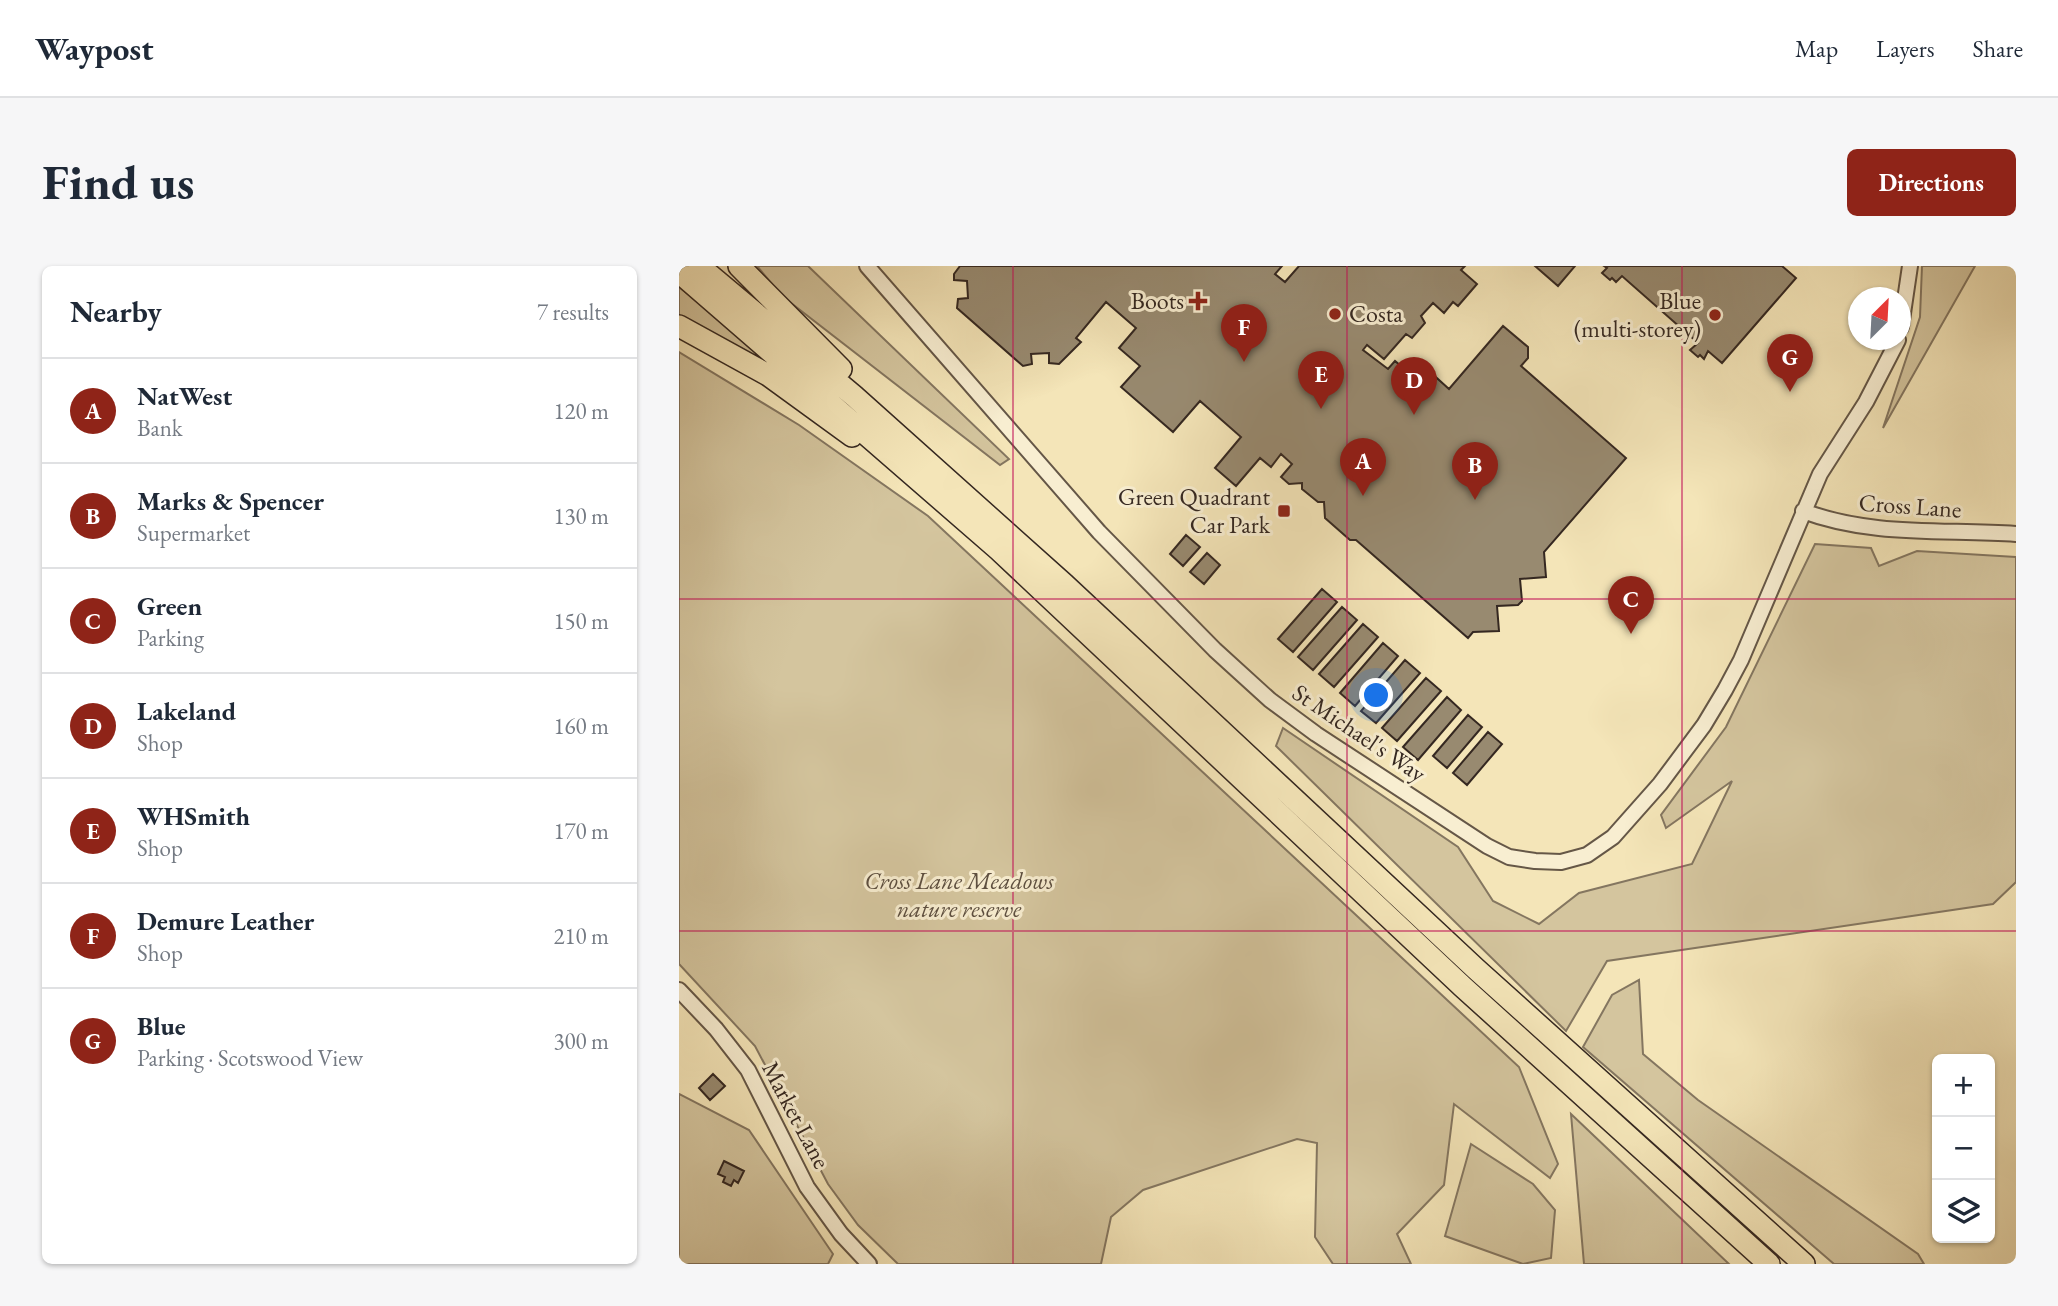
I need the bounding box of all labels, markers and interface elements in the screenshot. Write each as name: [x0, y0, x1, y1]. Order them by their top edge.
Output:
text: Waypost: [35, 27, 154, 70]
text: Map: [1795, 33, 1838, 64]
text: Layers: [1876, 33, 1935, 64]
text: Share: [1973, 33, 2023, 64]
button: Directions: [1847, 149, 2016, 216]
text: Find us: [42, 150, 194, 214]
place label: Boots: [1131, 285, 1184, 316]
place label: Blue (multi-storey): [1574, 285, 1701, 344]
north arrow: [1848, 287, 1911, 350]
text: Nearby: [70, 292, 162, 331]
marker: Boots: [1190, 293, 1206, 309]
text: 7 results: [537, 297, 609, 327]
place label: Costa: [1349, 298, 1403, 329]
pin: F: [1221, 304, 1267, 362]
marker: Costa: [1327, 306, 1343, 322]
marker: Blue (multi-storey): [1707, 307, 1723, 323]
pin: G: [1767, 334, 1813, 392]
pin: E: [1298, 351, 1344, 409]
pin: D: [1391, 357, 1437, 415]
text: NatWest: [137, 379, 232, 413]
text: A: [85, 396, 101, 426]
text: 120 m: [553, 396, 609, 426]
text: Bank: [137, 413, 183, 443]
pin: A: [1340, 438, 1386, 496]
pin: B: [1452, 442, 1498, 500]
place label: Green Quadrant Car Park: [1118, 481, 1271, 540]
text: Marks & Spencer: [137, 484, 324, 518]
street label: Cross Lane: [1858, 486, 1962, 525]
text: B: [86, 501, 100, 531]
text: 130 m: [553, 501, 609, 531]
marker: Green Quadrant Car Park: [1276, 503, 1292, 519]
text: Supermarket: [137, 518, 250, 548]
pin: C: [1608, 576, 1654, 634]
text: Green: [137, 589, 202, 623]
text: C: [85, 606, 101, 636]
text: 150 m: [553, 606, 609, 636]
text: Parking: [137, 623, 204, 653]
street label: St Michael's Way: [1287, 677, 1432, 789]
your location: [1359, 678, 1393, 712]
text: Lakeland: [137, 694, 236, 728]
text: D: [84, 711, 102, 741]
text: 160 m: [553, 711, 609, 741]
text: Shop: [137, 728, 183, 758]
text: WHSmith: [137, 799, 250, 833]
text: E: [86, 816, 100, 846]
text: 170 m: [553, 816, 609, 846]
text: Shop: [137, 833, 183, 863]
park label: Cross Lane Meadows nature reserve: [864, 865, 1054, 924]
text: Demure Leather: [137, 904, 314, 938]
text: F: [87, 921, 99, 951]
text: 210 m: [553, 921, 609, 951]
text: Shop: [137, 938, 183, 968]
text: Blue: [137, 1009, 186, 1043]
text: G: [85, 1026, 101, 1056]
text: 300 m: [553, 1026, 609, 1056]
text: Parking · Scotswood View: [137, 1043, 363, 1073]
map controls: [1932, 1054, 1995, 1243]
button: +: [1932, 1054, 1995, 1117]
street label: Market Lane: [755, 1056, 838, 1174]
button: −: [1932, 1117, 1995, 1180]
button: layers: [1932, 1180, 1995, 1243]

